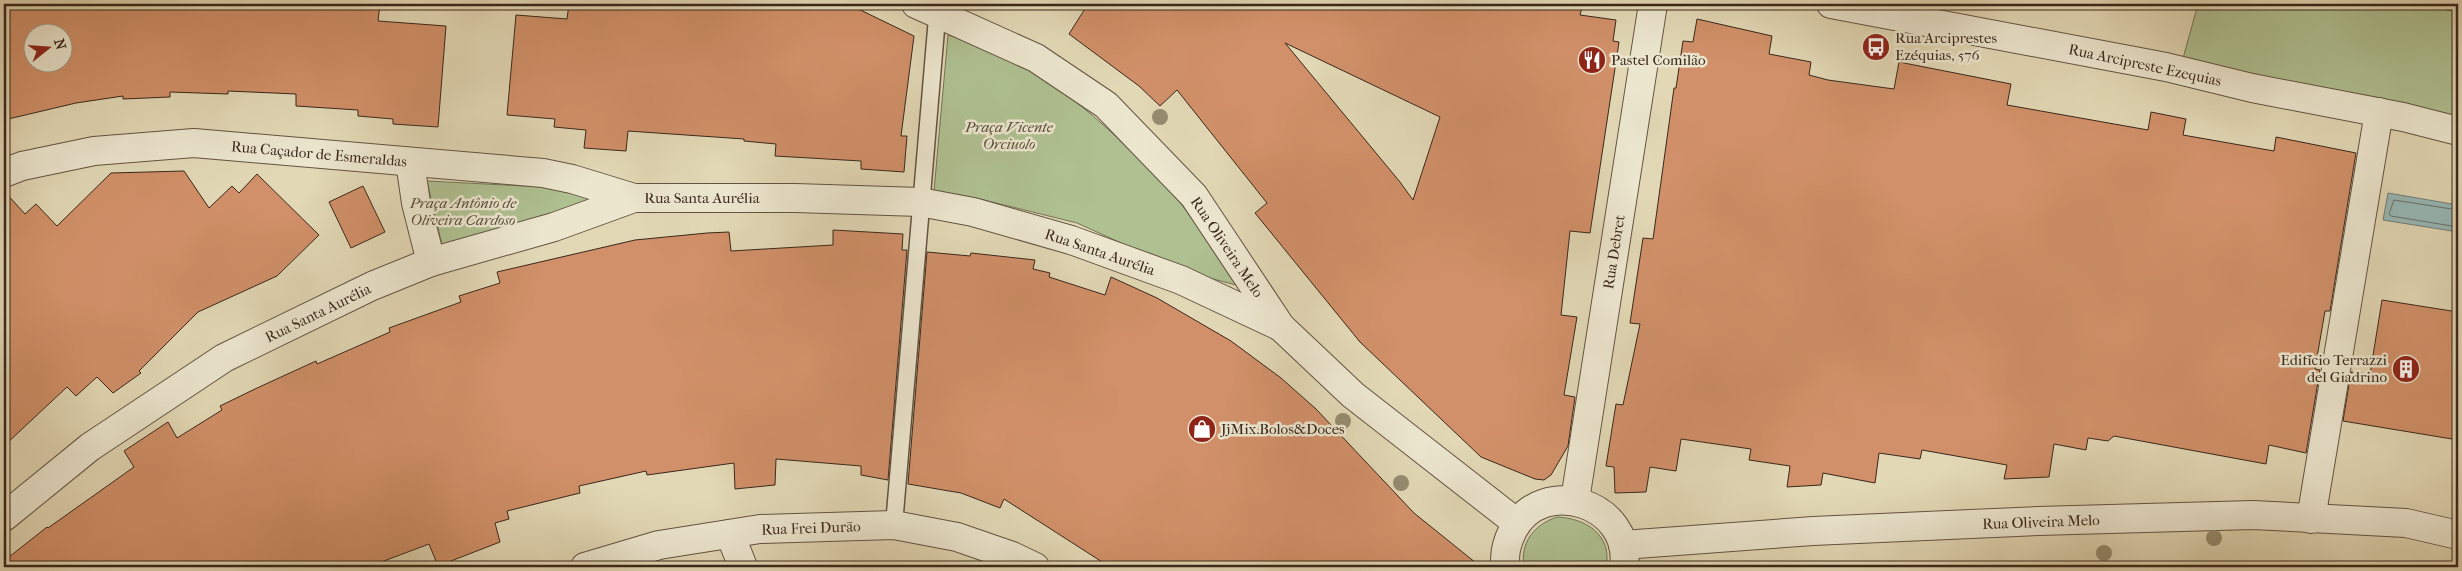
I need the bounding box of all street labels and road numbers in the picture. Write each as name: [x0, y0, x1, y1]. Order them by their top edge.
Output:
street label: Rua Arcipreste Ezequias: [2067, 40, 2224, 90]
street label: Rua Caçador de Esmeraldas: [230, 137, 408, 171]
street label: Rua Santa Aurélia: [644, 189, 761, 207]
street label: Rua Oliveira Melo: [1187, 193, 1268, 301]
street label: Rua Debret: [1599, 213, 1629, 290]
street label: Rua Santa Aurélia: [1043, 225, 1158, 280]
street label: Rua Santa Aurélia: [262, 279, 375, 346]
street label: Rua Oliveira Melo: [1982, 511, 2100, 533]
street label: Rua Frei Durão: [761, 517, 861, 539]

